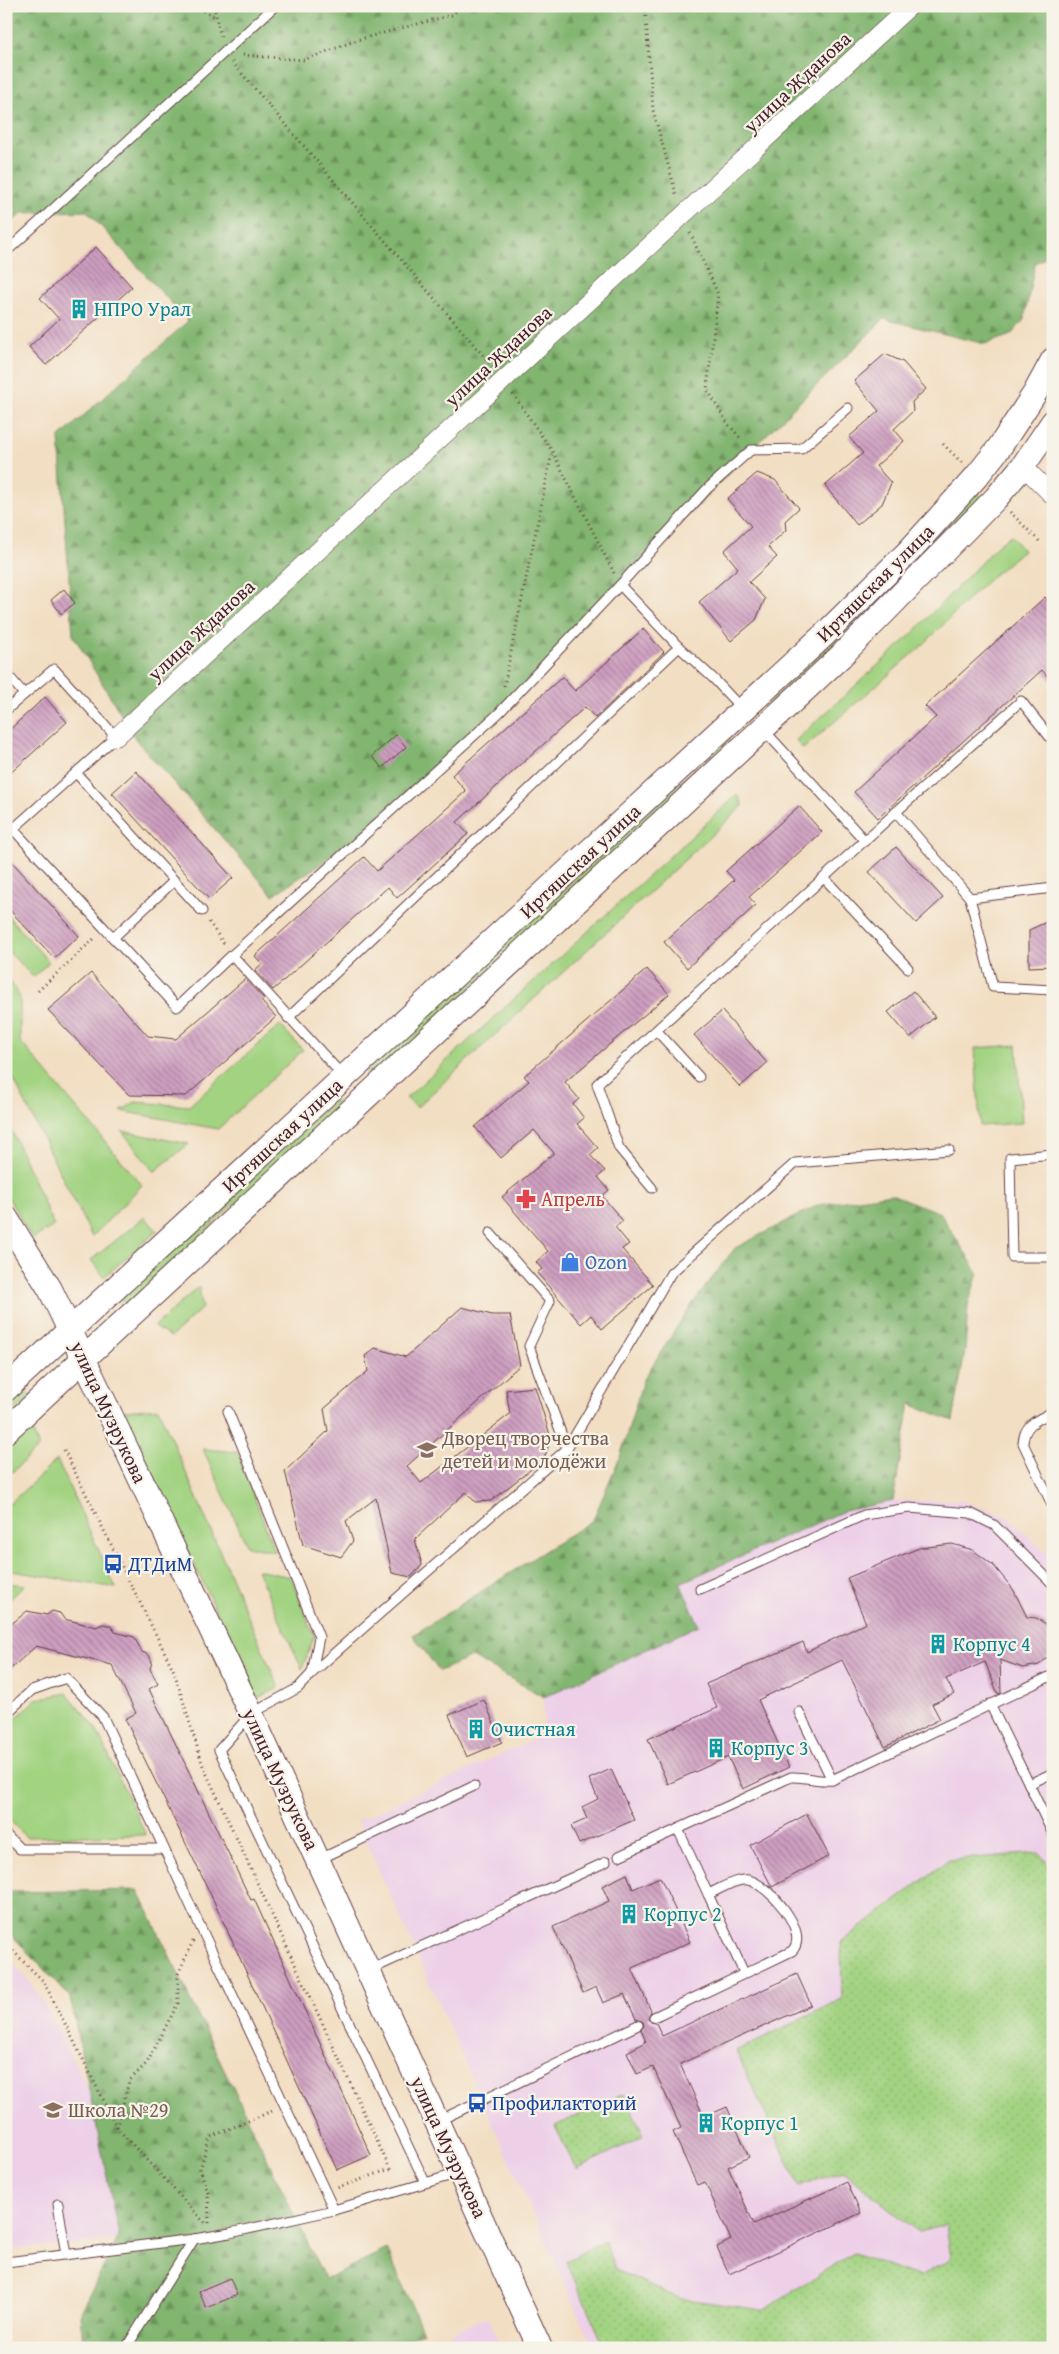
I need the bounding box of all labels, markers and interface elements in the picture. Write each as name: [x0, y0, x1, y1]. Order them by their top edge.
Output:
street label: улица Жданова: [736, 24, 857, 140]
place label: НПРО Урал: [94, 294, 191, 323]
building icon: НПРО Урал: [68, 298, 90, 320]
street label: улица Жданова: [437, 298, 558, 414]
street label: Иртяшская улица: [809, 517, 941, 648]
street label: улица Жданова: [140, 572, 261, 688]
street label: Иртяшская улица: [513, 796, 647, 925]
street label: Иртяшская улица: [215, 1070, 349, 1199]
place label: Апрель: [541, 1184, 605, 1213]
pharmacy icon: Апрель: [515, 1188, 537, 1210]
place label: Ozon: [585, 1247, 627, 1276]
shop icon: Ozon: [559, 1251, 581, 1273]
street label: улица Музрукова: [63, 1335, 155, 1488]
place label: Дворец творчества детей и молодёжи: [441, 1423, 609, 1475]
school or university icon: Дворец творчества детей и молодёжи: [416, 1439, 438, 1461]
place label: ДТДиМ: [127, 1549, 192, 1578]
bus stop icon: ДТДиМ: [102, 1553, 124, 1575]
place label: Корпус 4: [953, 1629, 1031, 1658]
building icon: Корпус 4: [927, 1633, 949, 1655]
street label: улица Музрукова: [235, 1702, 327, 1855]
place label: Очистная: [491, 1714, 576, 1743]
building icon: Очистная: [465, 1718, 487, 1740]
place label: Корпус 3: [731, 1733, 809, 1762]
building icon: Корпус 3: [705, 1737, 727, 1759]
place label: Корпус 2: [644, 1899, 722, 1928]
building icon: Корпус 2: [618, 1903, 640, 1925]
street label: улица Музрукова: [403, 2070, 495, 2223]
place label: Профилакторий: [492, 2088, 637, 2117]
bus stop icon: Профилакторий: [466, 2092, 488, 2114]
place label: Школа №29: [68, 2095, 168, 2124]
school or university icon: Школа №29: [42, 2099, 64, 2121]
place label: Корпус 1: [721, 2108, 799, 2137]
building icon: Корпус 1: [695, 2112, 717, 2134]

